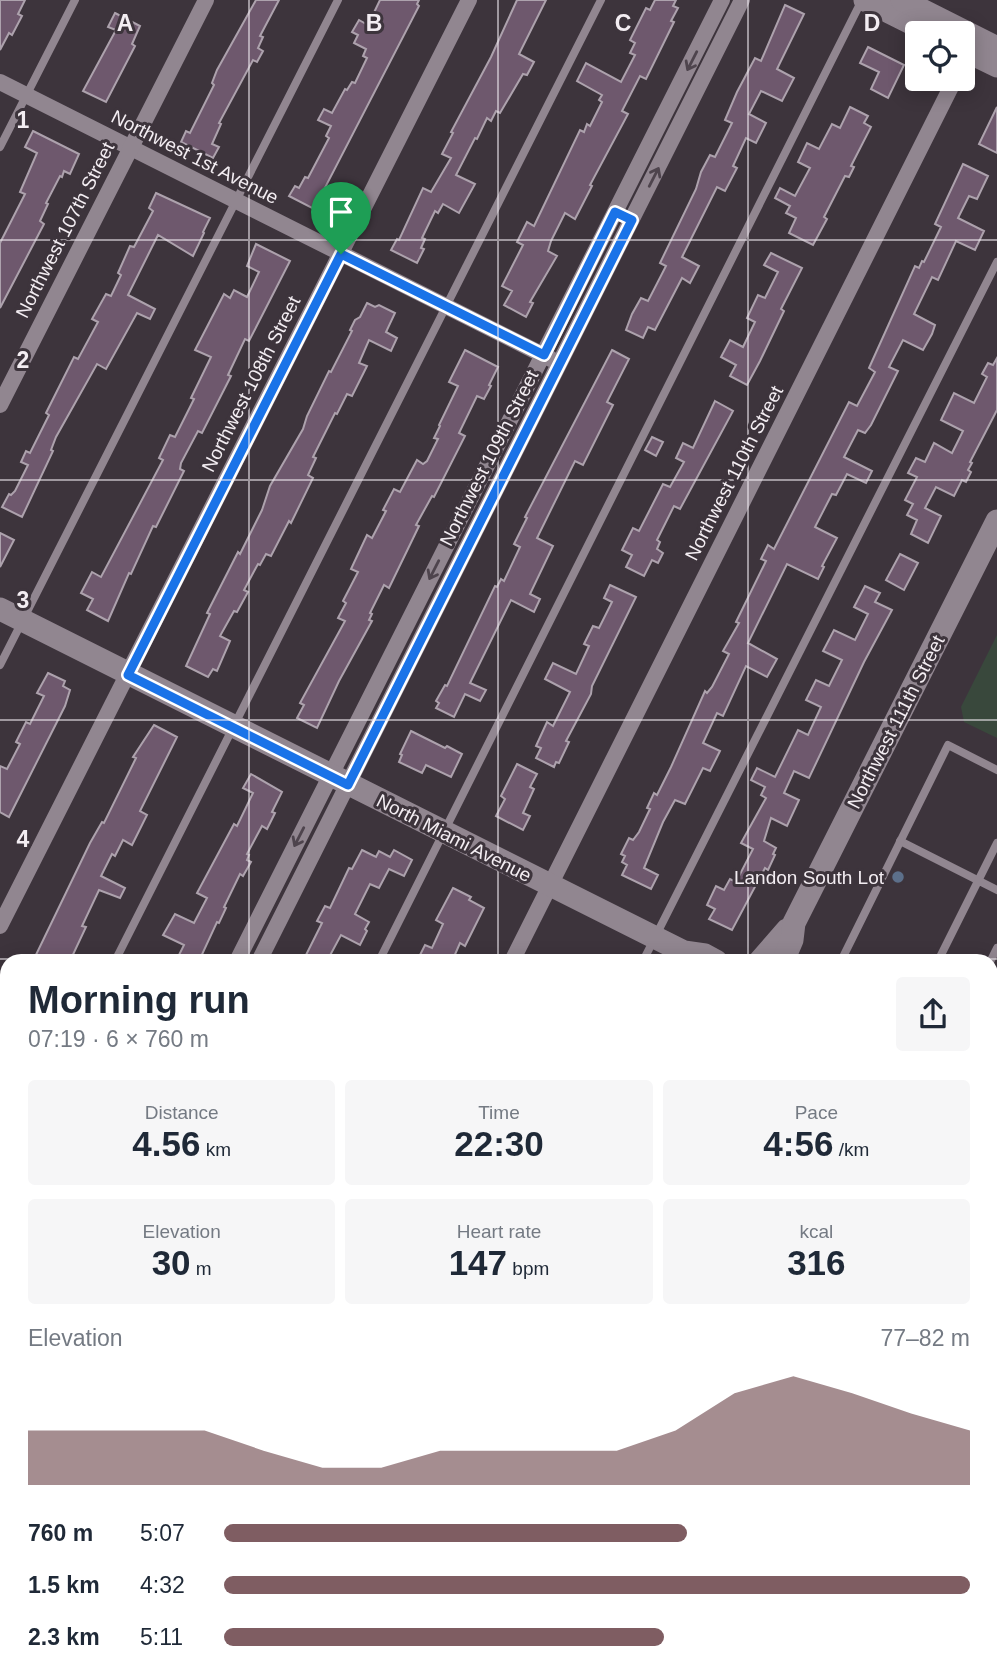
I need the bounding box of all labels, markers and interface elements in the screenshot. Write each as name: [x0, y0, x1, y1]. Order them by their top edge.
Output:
text: A: [117, 10, 133, 36]
text: B: [366, 10, 382, 36]
text: C: [615, 10, 631, 36]
text: D: [864, 10, 880, 36]
map controls: [905, 21, 975, 91]
button: locate: [905, 21, 975, 91]
one-way arrow: [684, 50, 698, 71]
street label: Northwest 1st Avenue: [108, 106, 282, 208]
text: 1: [17, 107, 30, 133]
street label: Northwest 107th Street: [12, 138, 119, 321]
one-way arrow: [647, 167, 661, 188]
pin: [311, 182, 371, 254]
icon: arrive: [322, 193, 360, 231]
street label: Northwest 108th Street: [198, 292, 305, 475]
text: 2: [17, 347, 29, 373]
street label: Northwest 109th Street: [436, 366, 543, 549]
street label: Northwest 110th Street: [681, 382, 787, 564]
one-way arrow: [427, 559, 441, 580]
text: 3: [17, 587, 29, 613]
street label: Northwest 111th Street: [843, 631, 949, 812]
street label: North Miami Avenue: [373, 790, 535, 886]
text: 4: [17, 826, 30, 852]
one-way arrow: [292, 826, 306, 847]
place label: Landon South Lot: [734, 867, 885, 888]
marker: Landon South Lot: [890, 869, 906, 885]
button: share: [896, 977, 970, 1051]
text: Morning run: [28, 979, 250, 1021]
text: 07:19 · 6 × 760 m: [28, 1026, 209, 1052]
text: Distance: [145, 1102, 219, 1123]
text: Time: [478, 1102, 520, 1123]
text: Pace: [795, 1102, 838, 1123]
text: 4.56: [132, 1124, 200, 1163]
text: 22:30: [454, 1124, 544, 1163]
text: 4:56: [763, 1124, 833, 1163]
text: km: [200, 1139, 231, 1160]
text: /km: [833, 1139, 869, 1160]
text: Elevation: [143, 1221, 221, 1242]
text: Heart rate: [457, 1221, 541, 1242]
text: kcal: [799, 1221, 833, 1242]
text: 30: [152, 1243, 191, 1282]
text: 147: [449, 1243, 507, 1282]
text: 316: [787, 1243, 846, 1282]
text: m: [191, 1258, 212, 1279]
text: bpm: [507, 1258, 549, 1279]
text: Elevation: [28, 1325, 123, 1351]
text: 77–82 m: [880, 1325, 970, 1351]
text: 760 m: [28, 1520, 93, 1546]
text: 5:07: [140, 1520, 185, 1546]
text: 1.5 km: [28, 1572, 100, 1598]
text: 4:32: [140, 1572, 185, 1598]
text: 2.3 km: [28, 1624, 100, 1650]
text: 5:11: [140, 1624, 183, 1650]

